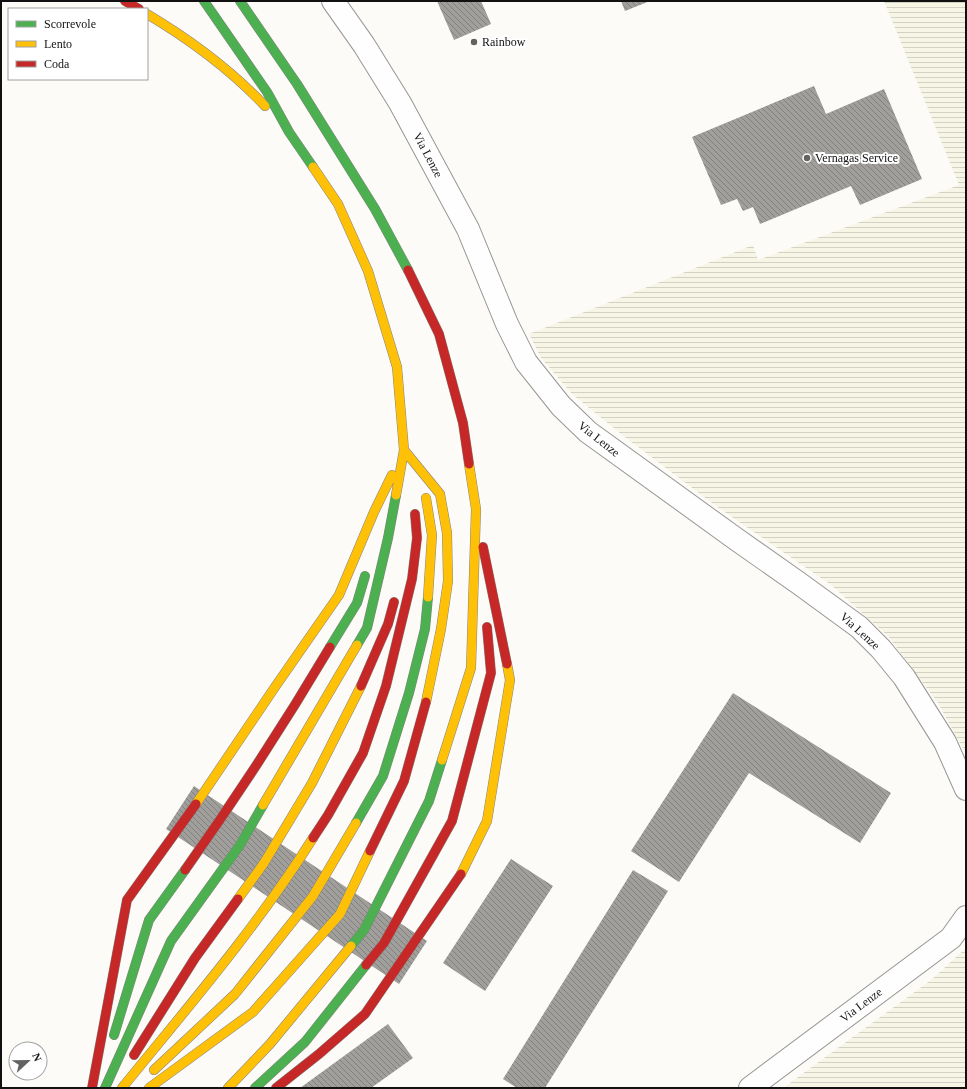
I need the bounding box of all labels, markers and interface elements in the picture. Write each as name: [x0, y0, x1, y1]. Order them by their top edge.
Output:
legend: [8, 8, 148, 80]
text: Scorrevole: [44, 17, 96, 31]
place label: Rainbow: [482, 35, 526, 49]
text: Lento: [44, 37, 72, 51]
marker: Rainbow: [469, 37, 479, 47]
text: Coda: [44, 57, 70, 71]
street label: Via Lenze: [410, 130, 446, 180]
place label: Vernagas Service: [815, 151, 898, 165]
marker: Vernagas Service: [802, 153, 812, 163]
street label: Via Lenze: [575, 418, 623, 460]
street label: Via Lenze: [837, 609, 883, 653]
street label: Via Lenze: [837, 985, 885, 1025]
north arrow: [8, 1041, 48, 1081]
text: N: [30, 1051, 44, 1063]

